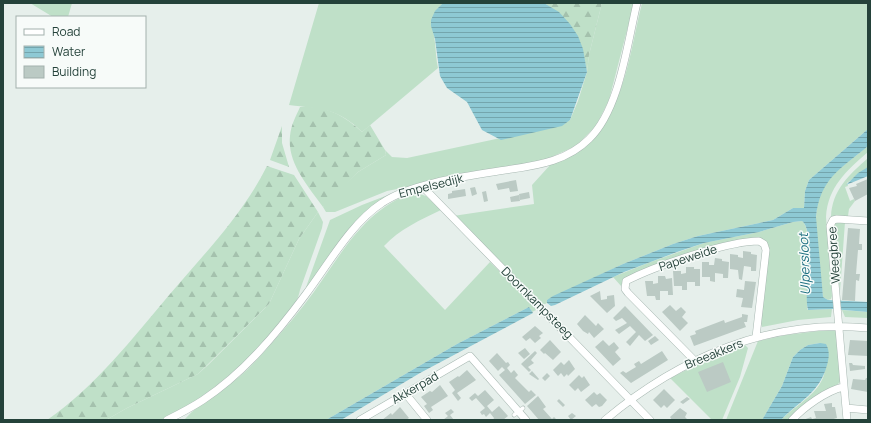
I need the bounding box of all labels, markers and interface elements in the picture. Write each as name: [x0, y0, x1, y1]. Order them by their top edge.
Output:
legend: [16, 16, 146, 88]
text: Road: [52, 23, 80, 40]
text: Water: [52, 43, 86, 60]
text: Building: [52, 63, 96, 80]
street label: Empelsedijk: [397, 169, 466, 202]
street label: Weegbree: [823, 226, 844, 284]
water label: Ulpersloot: [794, 231, 814, 295]
street label: Papeweide: [656, 240, 719, 275]
street label: Doornkampsteeg: [498, 263, 577, 342]
street label: Breeakkers: [682, 334, 745, 373]
street label: Akkerpad: [388, 367, 441, 408]

